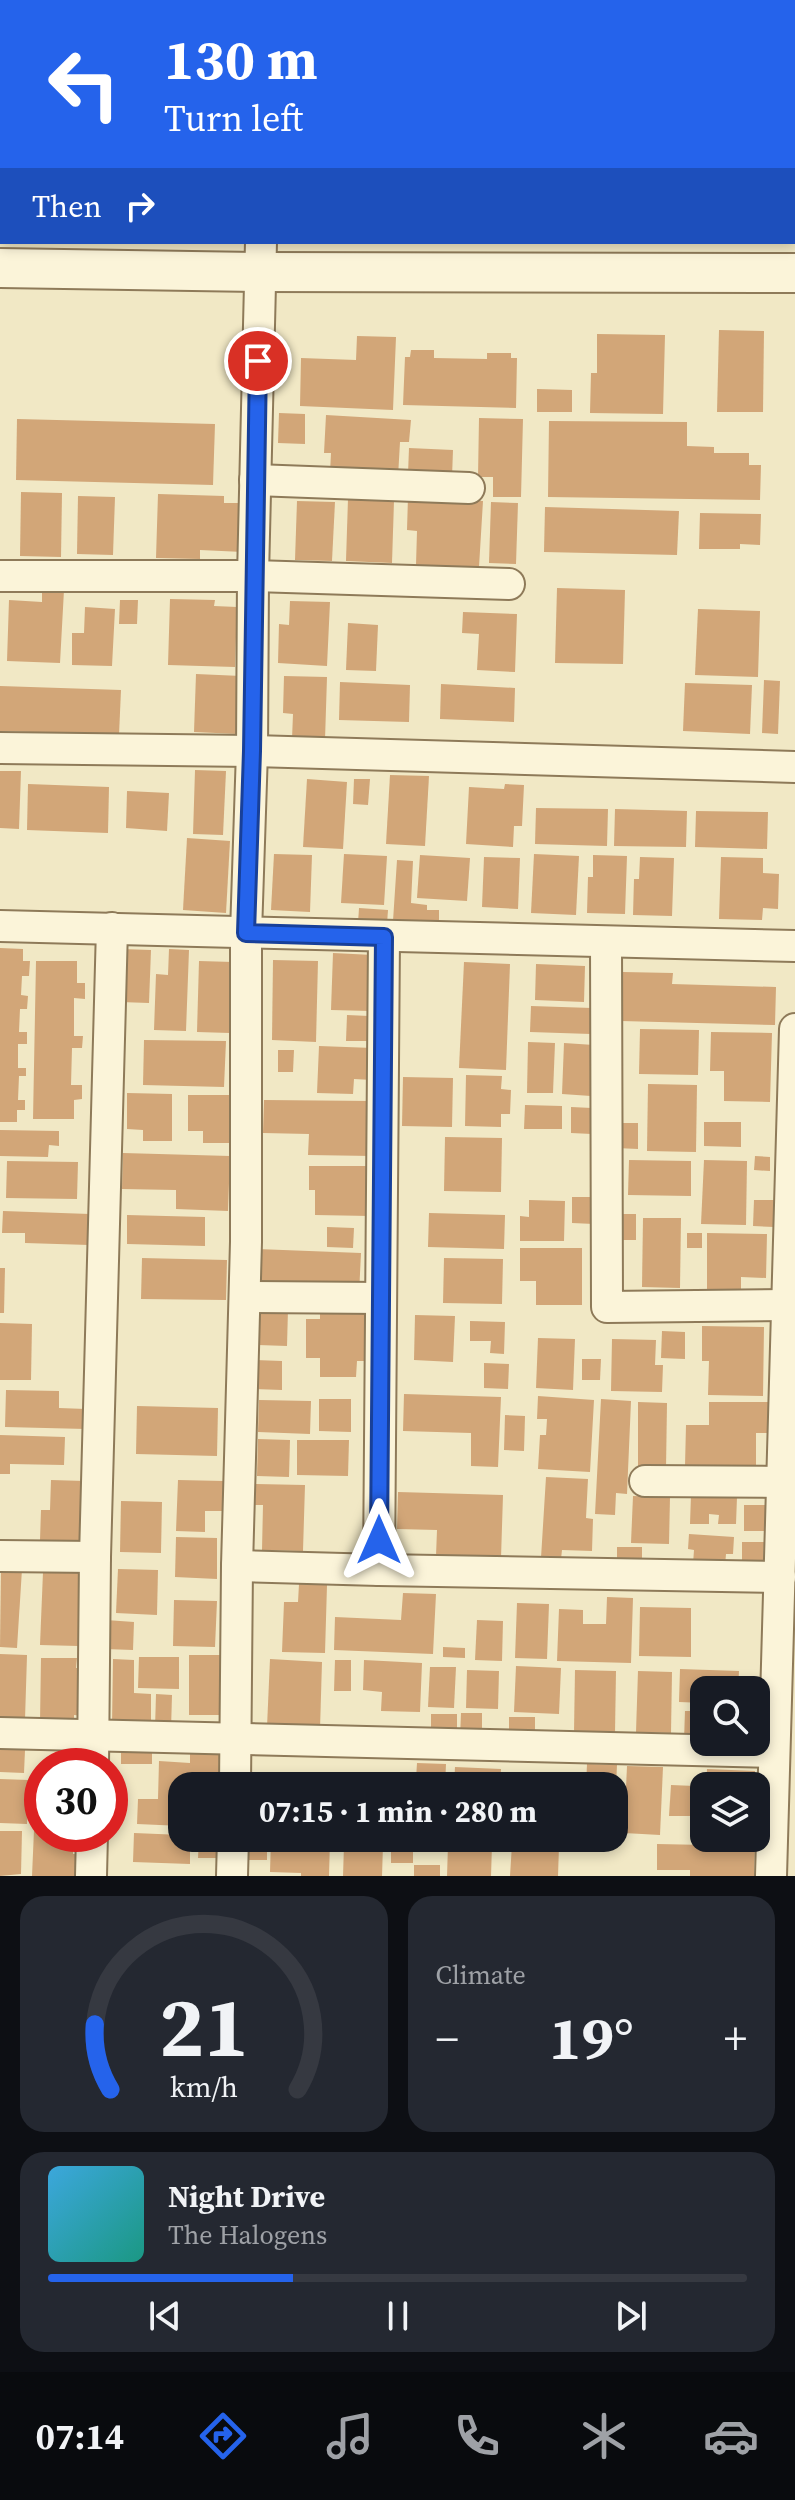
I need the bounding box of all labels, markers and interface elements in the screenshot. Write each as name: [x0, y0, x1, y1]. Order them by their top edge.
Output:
text: 130 m: [164, 21, 318, 98]
icon: left: [32, 32, 136, 136]
text: Turn left: [164, 94, 303, 143]
icon: right: [118, 184, 162, 228]
text: Then: [32, 186, 102, 227]
pin: [224, 327, 292, 395]
icon: arrive: [236, 339, 280, 383]
position arrow: [337, 1498, 421, 1582]
map controls: [690, 1676, 770, 1852]
button: search: [690, 1676, 770, 1756]
speed limit sign: 30: [24, 1748, 128, 1852]
button: layers: [690, 1772, 770, 1852]
text: 07:15 · 1 min · 280 m: [259, 1791, 537, 1832]
text: Climate: [436, 1957, 526, 1993]
text: 21: [159, 1970, 249, 2084]
text: 19°: [549, 1997, 634, 2079]
text: −: [436, 2008, 459, 2069]
text: +: [724, 2008, 747, 2069]
text: km/h: [170, 2067, 238, 2107]
text: Night Drive: [168, 2176, 325, 2217]
text: The Halogens: [168, 2217, 327, 2253]
icon: previous: [143, 2294, 187, 2338]
icon: pause: [376, 2294, 420, 2338]
icon: next: [609, 2294, 653, 2338]
icon: directions: [195, 2408, 251, 2464]
icon: music: [322, 2408, 378, 2464]
icon: phone: [449, 2408, 505, 2464]
icon: climate: [576, 2408, 632, 2464]
icon: car: [703, 2408, 759, 2464]
text: 07:14: [36, 2412, 124, 2461]

